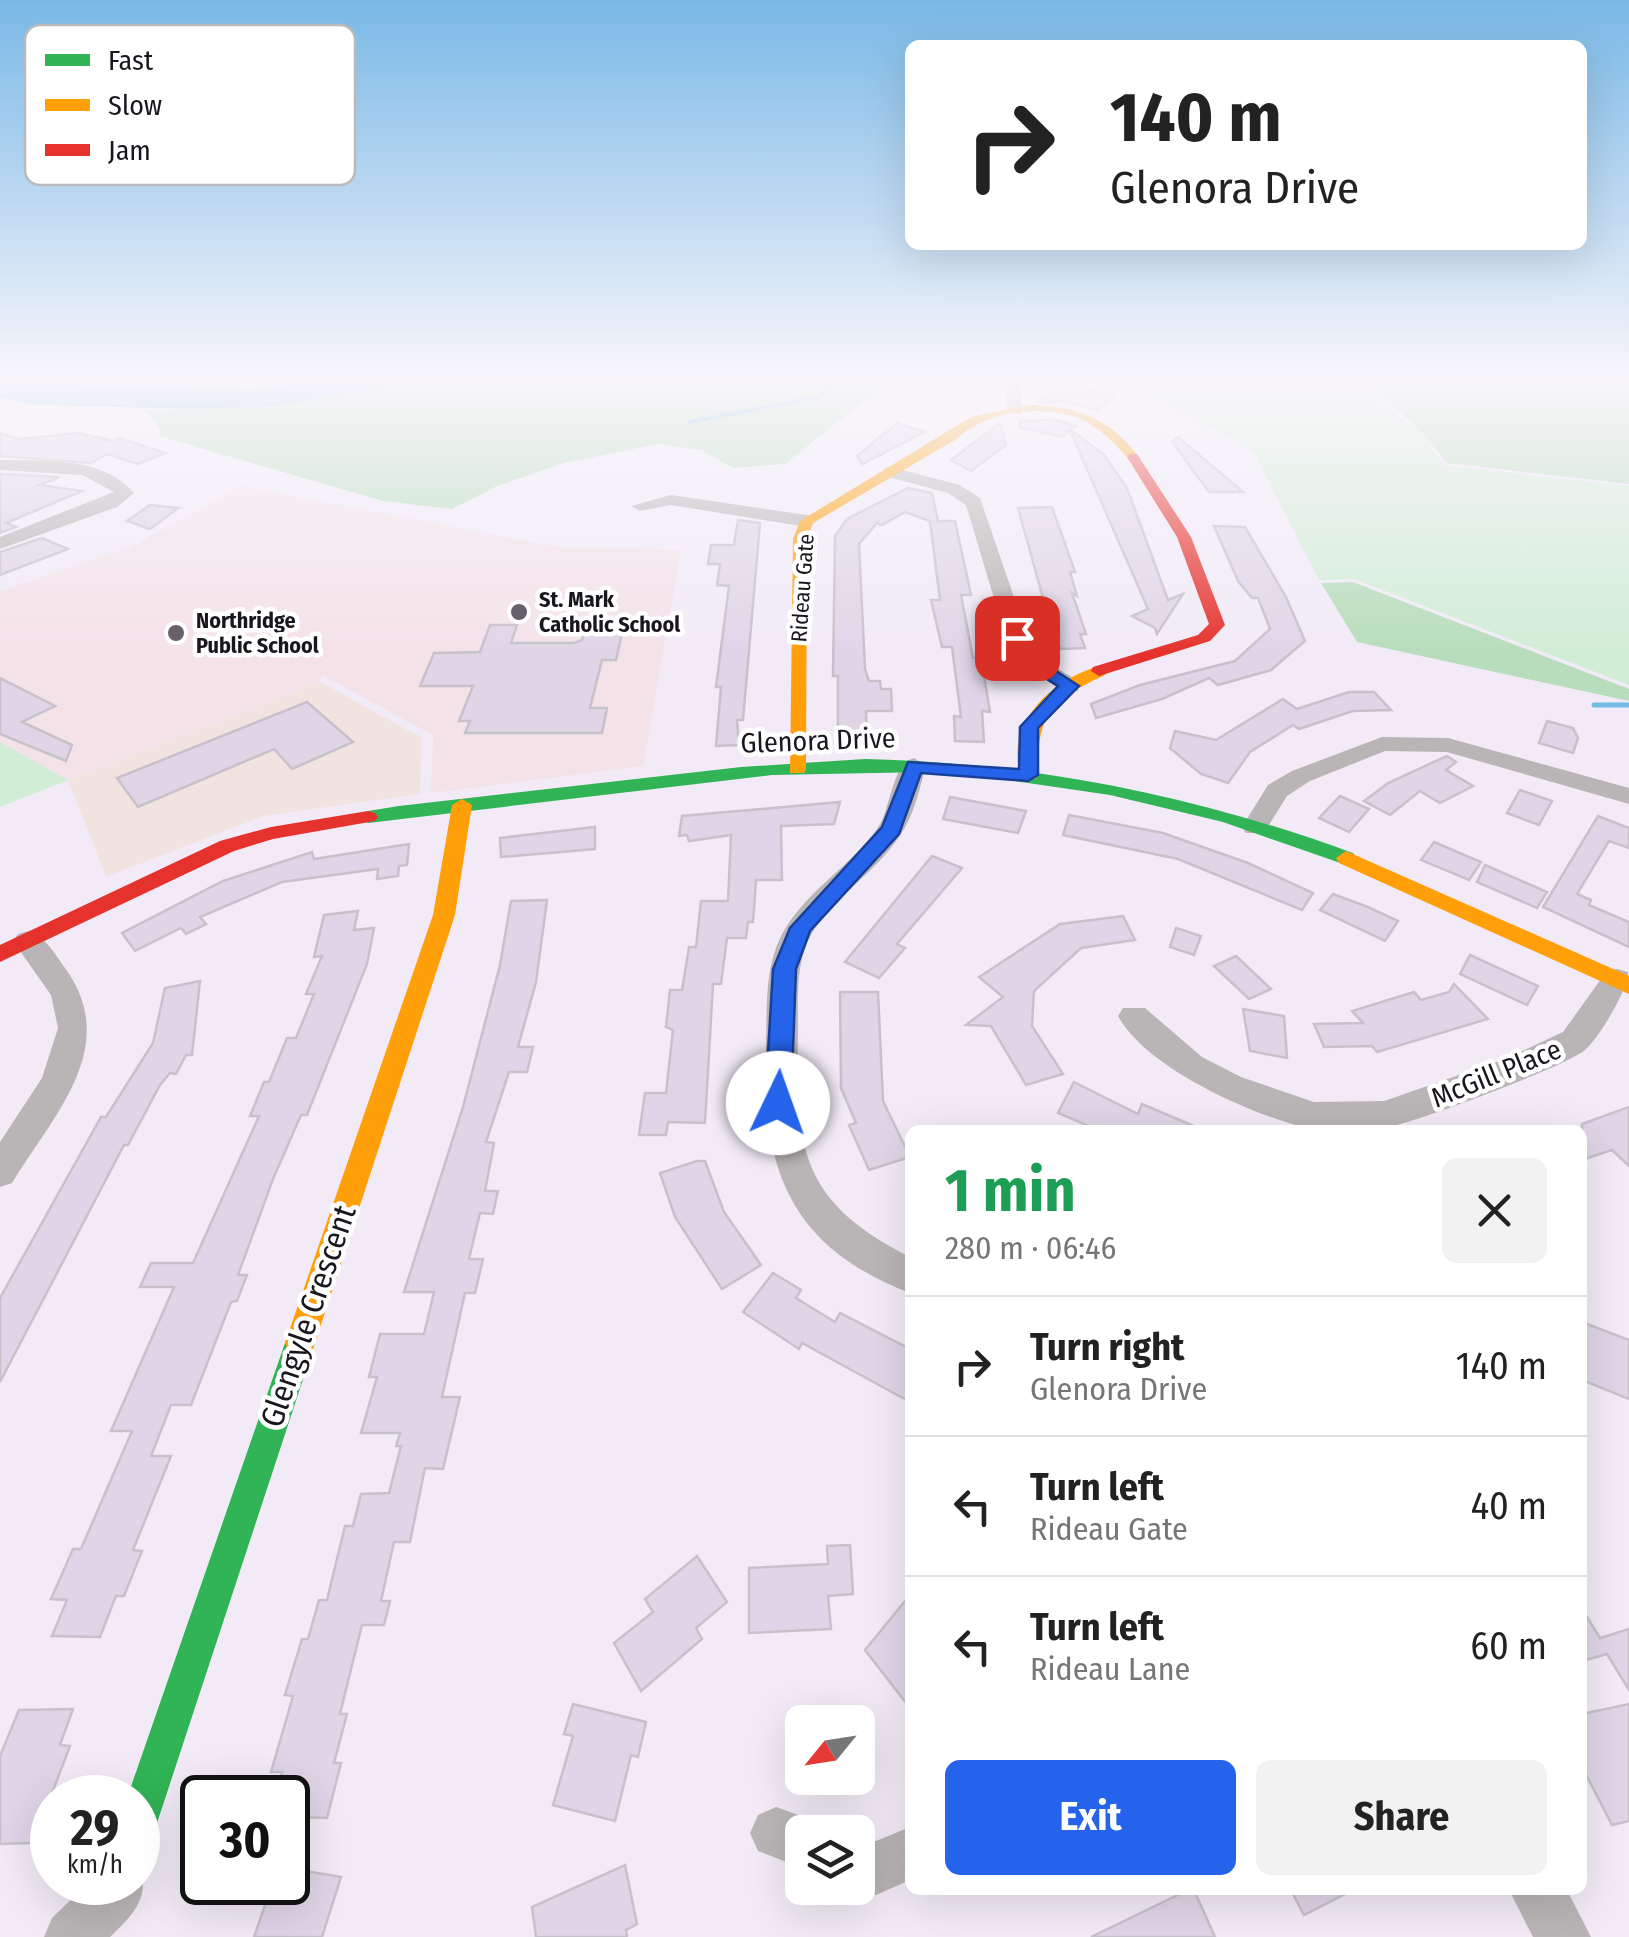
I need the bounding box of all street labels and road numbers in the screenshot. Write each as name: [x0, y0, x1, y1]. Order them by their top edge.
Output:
street label: Rideau Gate: [785, 533, 820, 643]
street label: Glenora Drive: [740, 721, 896, 760]
street label: McGill Place: [1427, 1033, 1566, 1114]
street label: Glengyle Crescent: [252, 1200, 364, 1432]

